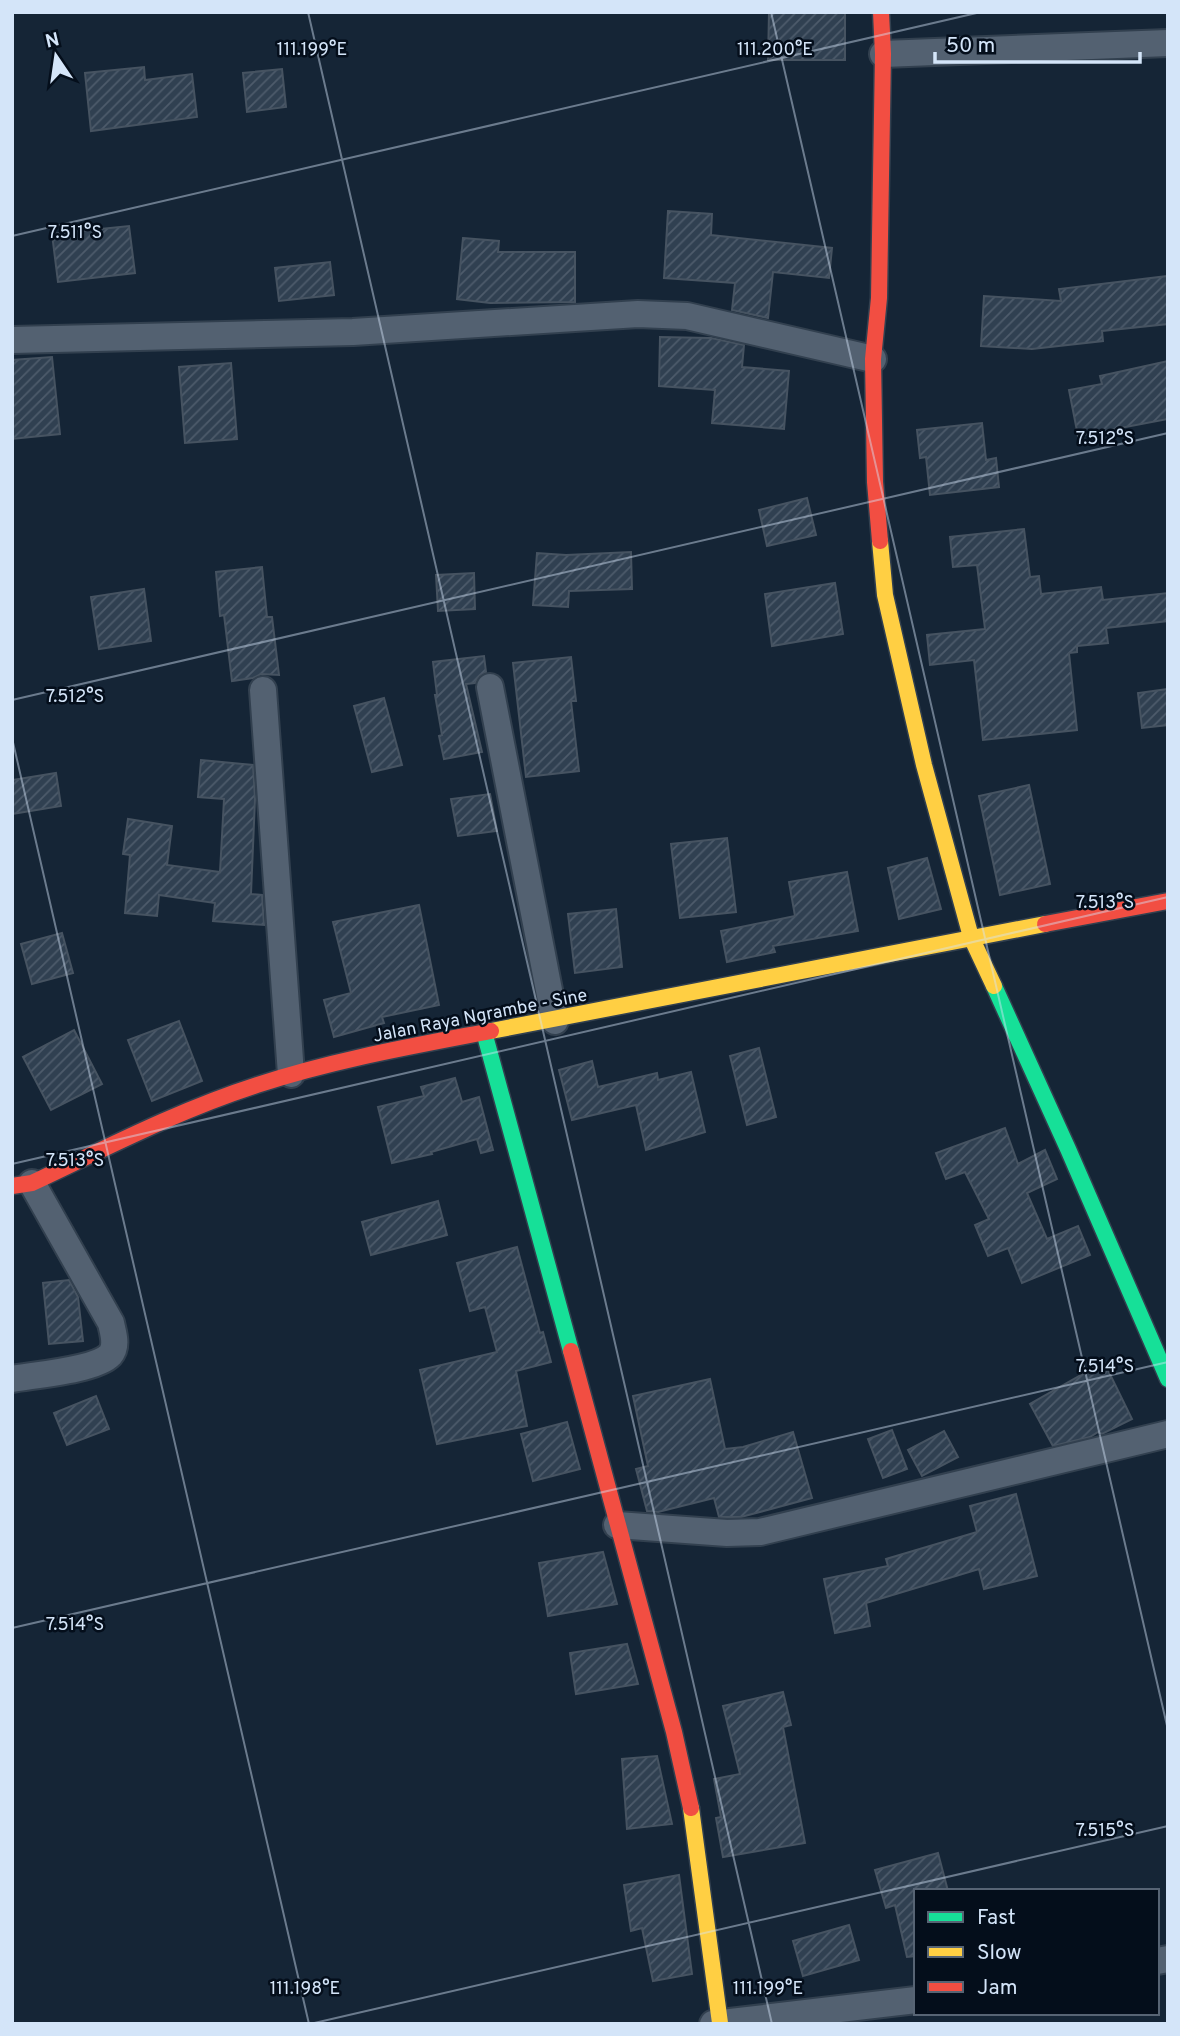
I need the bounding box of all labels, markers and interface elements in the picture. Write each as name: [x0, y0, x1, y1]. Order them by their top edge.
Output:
north arrow: [21, 21, 91, 91]
scale bar: [935, 21, 1140, 65]
text: N: [43, 28, 62, 55]
text: 50 m: [946, 33, 995, 60]
text: 111.199°E: [277, 39, 347, 62]
text: 111.200°E: [737, 39, 813, 62]
text: 7.511°S: [48, 222, 102, 245]
text: 7.512°S: [1076, 428, 1134, 451]
text: 7.512°S: [46, 686, 104, 709]
text: 7.513°S: [1076, 892, 1134, 915]
street label: Jalan Raya Ngrambe - Sine: [371, 984, 589, 1049]
text: 7.513°S: [46, 1150, 104, 1173]
text: 7.514°S: [1076, 1356, 1134, 1379]
text: 7.514°S: [46, 1614, 104, 1637]
text: 7.515°S: [1076, 1820, 1134, 1843]
legend: [914, 1889, 1159, 2015]
text: Fast: [977, 1905, 1016, 1932]
text: Slow: [977, 1940, 1022, 1967]
text: Jam: [977, 1975, 1018, 2002]
text: 111.198°E: [270, 1978, 340, 2001]
text: 111.199°E: [733, 1978, 803, 2001]

